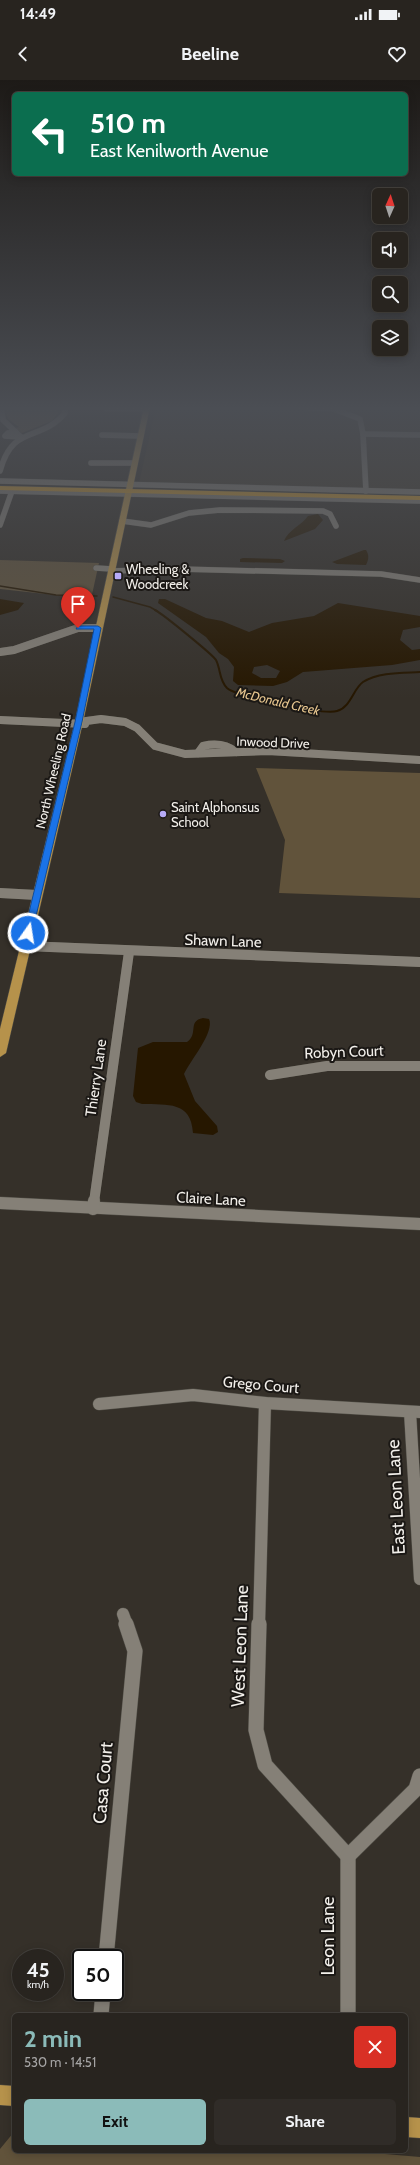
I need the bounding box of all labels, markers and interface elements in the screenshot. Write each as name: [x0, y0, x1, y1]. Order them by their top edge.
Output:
text: 14:49: [20, 5, 56, 23]
icon: back: [12, 43, 34, 65]
text: Beeline: [181, 43, 239, 65]
icon: heart: [386, 43, 408, 65]
text: 510 m: [90, 106, 166, 140]
icon: left: [24, 108, 76, 160]
text: East Kenilworth Avenue: [90, 140, 269, 162]
north arrow: [372, 188, 408, 224]
map controls: [372, 188, 408, 356]
button: sound: [372, 232, 408, 268]
button: search: [372, 276, 408, 312]
button: layers: [372, 320, 408, 356]
place label: Wheeling & Woodcreek: [126, 561, 189, 592]
marker: Wheeling & Woodcreek: [113, 571, 123, 581]
pin: [61, 587, 95, 628]
icon: arrive: [67, 593, 89, 615]
water label: McDonald Creek: [234, 683, 322, 718]
street label: North Wheeling Road: [32, 712, 74, 830]
street label: Inwood Drive: [236, 733, 310, 751]
place label: Saint Alphonsus School: [171, 799, 260, 830]
marker: Saint Alphonsus School: [158, 809, 168, 819]
position arrow: [7, 912, 49, 954]
street label: Shawn Lane: [184, 931, 262, 951]
street label: Thierry Lane: [82, 1038, 110, 1118]
street label: Robyn Court: [304, 1042, 384, 1062]
street label: Claire Lane: [176, 1188, 247, 1210]
street label: Grego Court: [222, 1373, 300, 1397]
street label: East Leon Lane: [382, 1439, 410, 1555]
street label: West Leon Lane: [227, 1585, 253, 1707]
street label: Casa Court: [88, 1741, 118, 1825]
street label: Leon Lane: [317, 1896, 339, 1976]
speed limit sign: 50: [72, 1949, 124, 2001]
text: 45: [26, 1958, 50, 1982]
text: km/h: [27, 1978, 49, 1991]
text: 2 min: [24, 2024, 82, 2053]
button: close: [354, 2026, 396, 2068]
text: 530 m · 14:51: [24, 2054, 96, 2070]
button: Exit: [24, 2099, 206, 2145]
button: Share: [214, 2099, 396, 2145]

